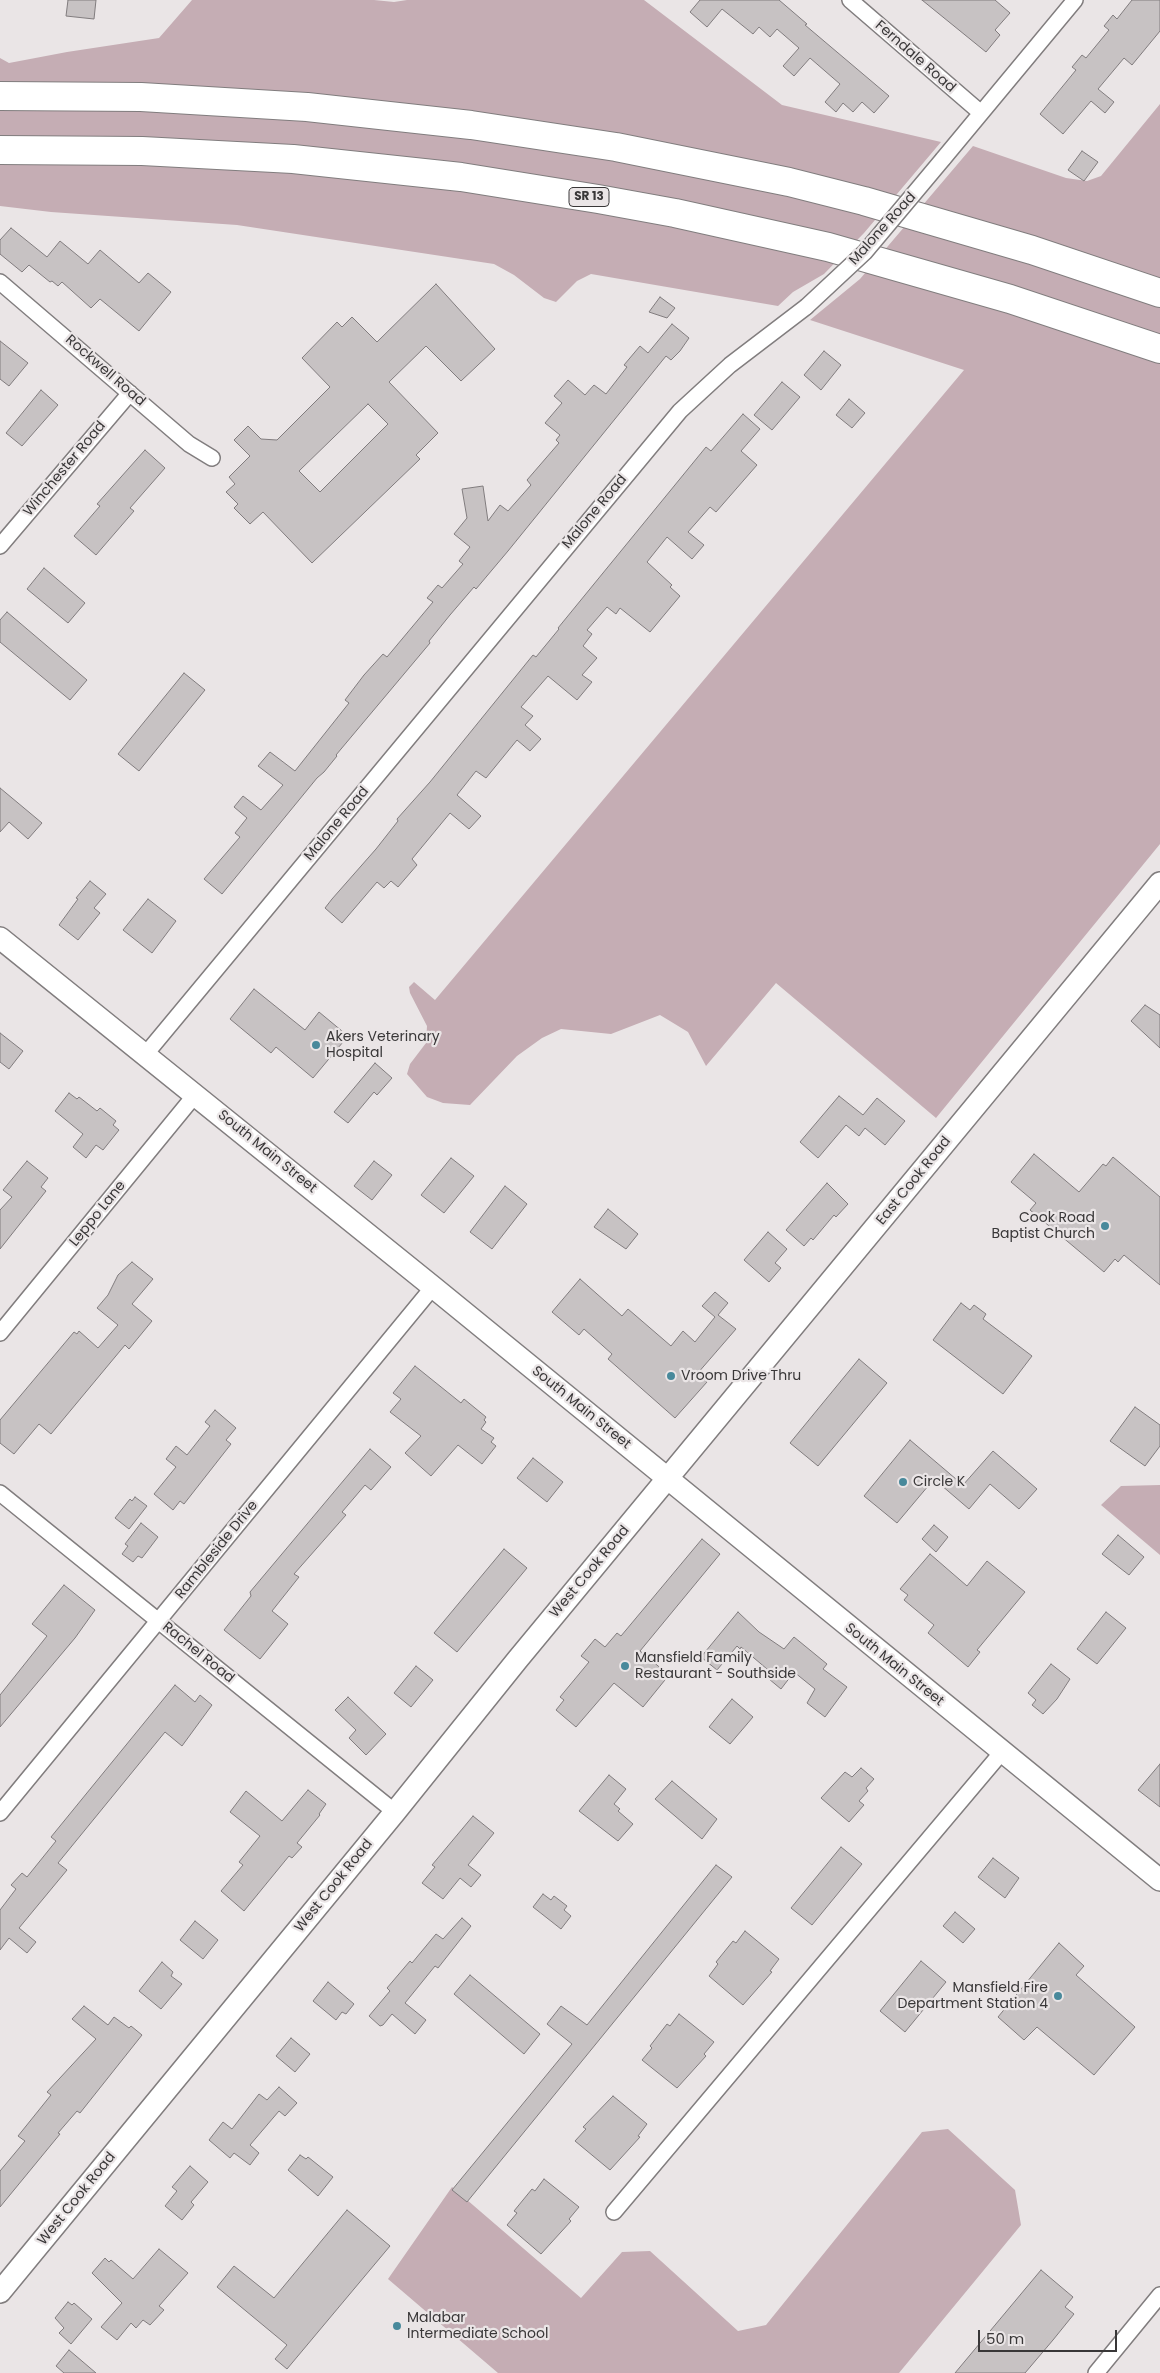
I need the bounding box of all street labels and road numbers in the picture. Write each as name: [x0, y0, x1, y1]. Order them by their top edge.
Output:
street label: Ferndale Road: [871, 17, 959, 97]
road number: SR 13: [569, 188, 609, 206]
street label: Malone Road: [846, 189, 920, 269]
street label: Rockwell Road: [62, 332, 148, 410]
street label: Winchester Road: [20, 418, 110, 520]
street label: Malone Road: [559, 471, 631, 553]
street label: Malone Road: [301, 783, 373, 865]
street label: South Main Street: [214, 1107, 320, 1197]
street label: East Cook Road: [873, 1133, 955, 1229]
street label: Leppo Lane: [66, 1178, 130, 1250]
street label: South Main Street: [528, 1363, 634, 1453]
street label: Rambleside Drive: [172, 1497, 262, 1603]
street label: West Cook Road: [547, 1523, 633, 1621]
street label: Rachel Road: [159, 1619, 237, 1687]
street label: South Main Street: [841, 1620, 947, 1710]
street label: West Cook Road: [291, 1836, 377, 1936]
street label: West Cook Road: [34, 2149, 120, 2249]

